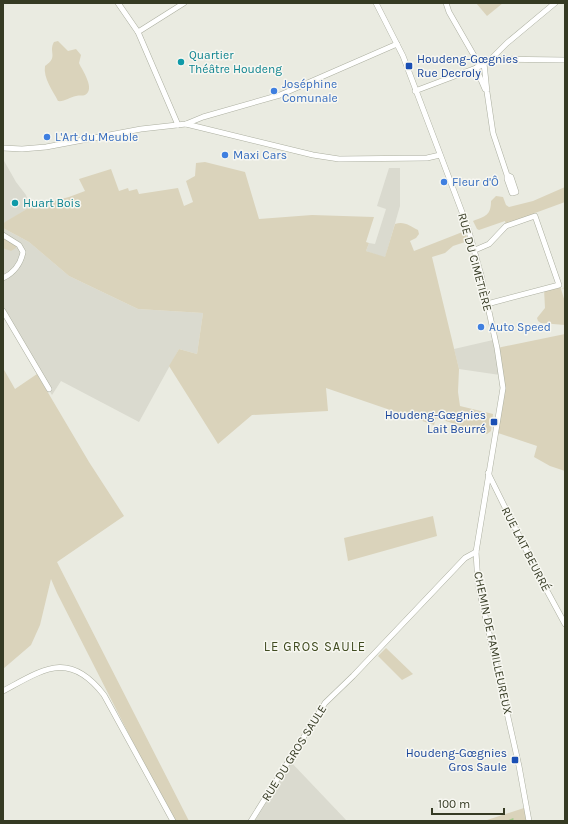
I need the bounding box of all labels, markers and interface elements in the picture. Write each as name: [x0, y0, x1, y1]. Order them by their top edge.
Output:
place label: Quartier Théâtre Houdeng: [189, 48, 282, 76]
place label: Houdeng-Gœgnies Rue Decroly: [417, 52, 518, 80]
marker: Quartier Théâtre Houdeng: [176, 57, 186, 67]
marker: Houdeng-Gœgnies Rue Decroly: [404, 61, 414, 71]
place label: Joséphine Comunale: [282, 77, 338, 105]
marker: Joséphine Comunale: [269, 86, 279, 96]
place label: L'Art du Meuble: [55, 130, 138, 144]
marker: L'Art du Meuble: [42, 132, 52, 142]
place label: Maxi Cars: [233, 148, 287, 162]
marker: Maxi Cars: [220, 150, 230, 160]
place label: Fleur d'Ô: [452, 175, 499, 189]
marker: Fleur d'Ô: [439, 177, 449, 187]
place label: Huart Bois: [23, 196, 81, 210]
marker: Huart Bois: [10, 198, 20, 208]
street label: RUE DU CIMETIÈRE: [455, 211, 496, 313]
place label: Auto Speed: [489, 320, 551, 334]
marker: Auto Speed: [476, 322, 486, 332]
place label: Houdeng-Gœgnies Lait Beurré: [385, 408, 486, 436]
marker: Houdeng-Gœgnies Lait Beurré: [489, 417, 499, 427]
street label: RUE LAIT BEURRÉ: [499, 504, 554, 594]
street label: CHEMIN DE FAMILLEUREUX: [471, 570, 515, 716]
district label: LE GROS SAULE: [264, 639, 366, 654]
street label: RUE DU GROS SAULE: [259, 702, 329, 804]
place label: Houdeng-Gœgnies Gros Saule: [406, 746, 507, 774]
marker: Houdeng-Gœgnies Gros Saule: [510, 755, 520, 765]
scale bar: [432, 790, 504, 816]
text: 100 m: [438, 797, 470, 811]

